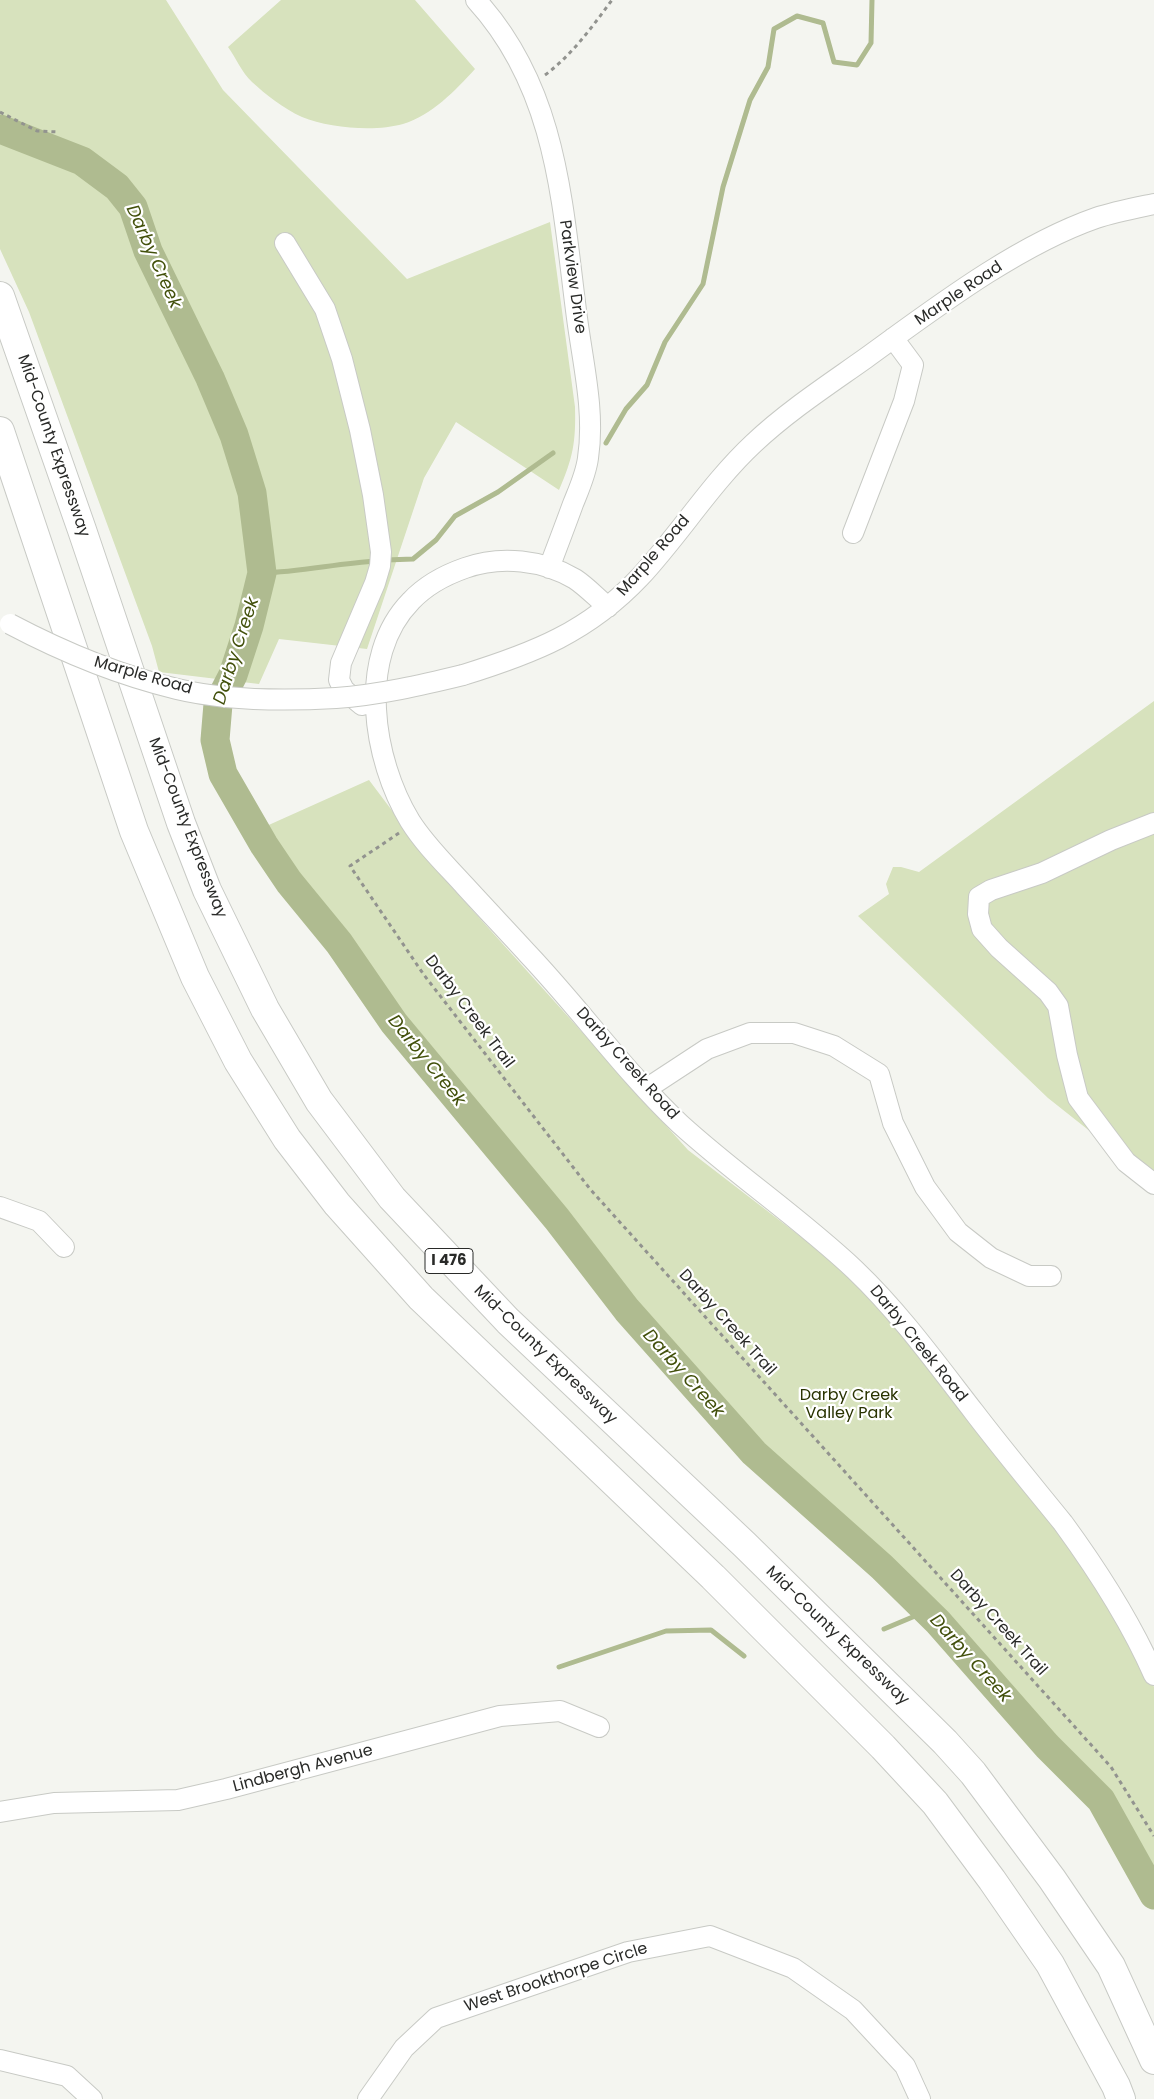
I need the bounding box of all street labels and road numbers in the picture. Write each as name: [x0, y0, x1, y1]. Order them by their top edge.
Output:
street label: Parkview Drive: [555, 219, 589, 335]
street label: Marple Road: [912, 258, 1006, 330]
street label: Mid-County Expressway: [13, 352, 93, 540]
street label: Marple Road: [614, 512, 694, 600]
street label: Marple Road: [92, 653, 194, 699]
street label: Mid-County Expressway: [144, 735, 230, 921]
street label: Darby Creek Trail: [420, 952, 518, 1072]
street label: Darby Creek Road: [572, 1004, 682, 1124]
road number: I 476: [425, 1248, 473, 1274]
street label: Darby Creek Trail: [674, 1266, 780, 1380]
street label: Mid-County Expressway: [469, 1281, 621, 1429]
street label: Darby Creek Road: [865, 1282, 971, 1406]
street label: Mid-County Expressway: [761, 1562, 913, 1710]
street label: Darby Creek Trail: [945, 1566, 1051, 1680]
street label: Lindbergh Avenue: [231, 1741, 375, 1797]
street label: West Brookthorpe Circle: [462, 1939, 650, 2017]

